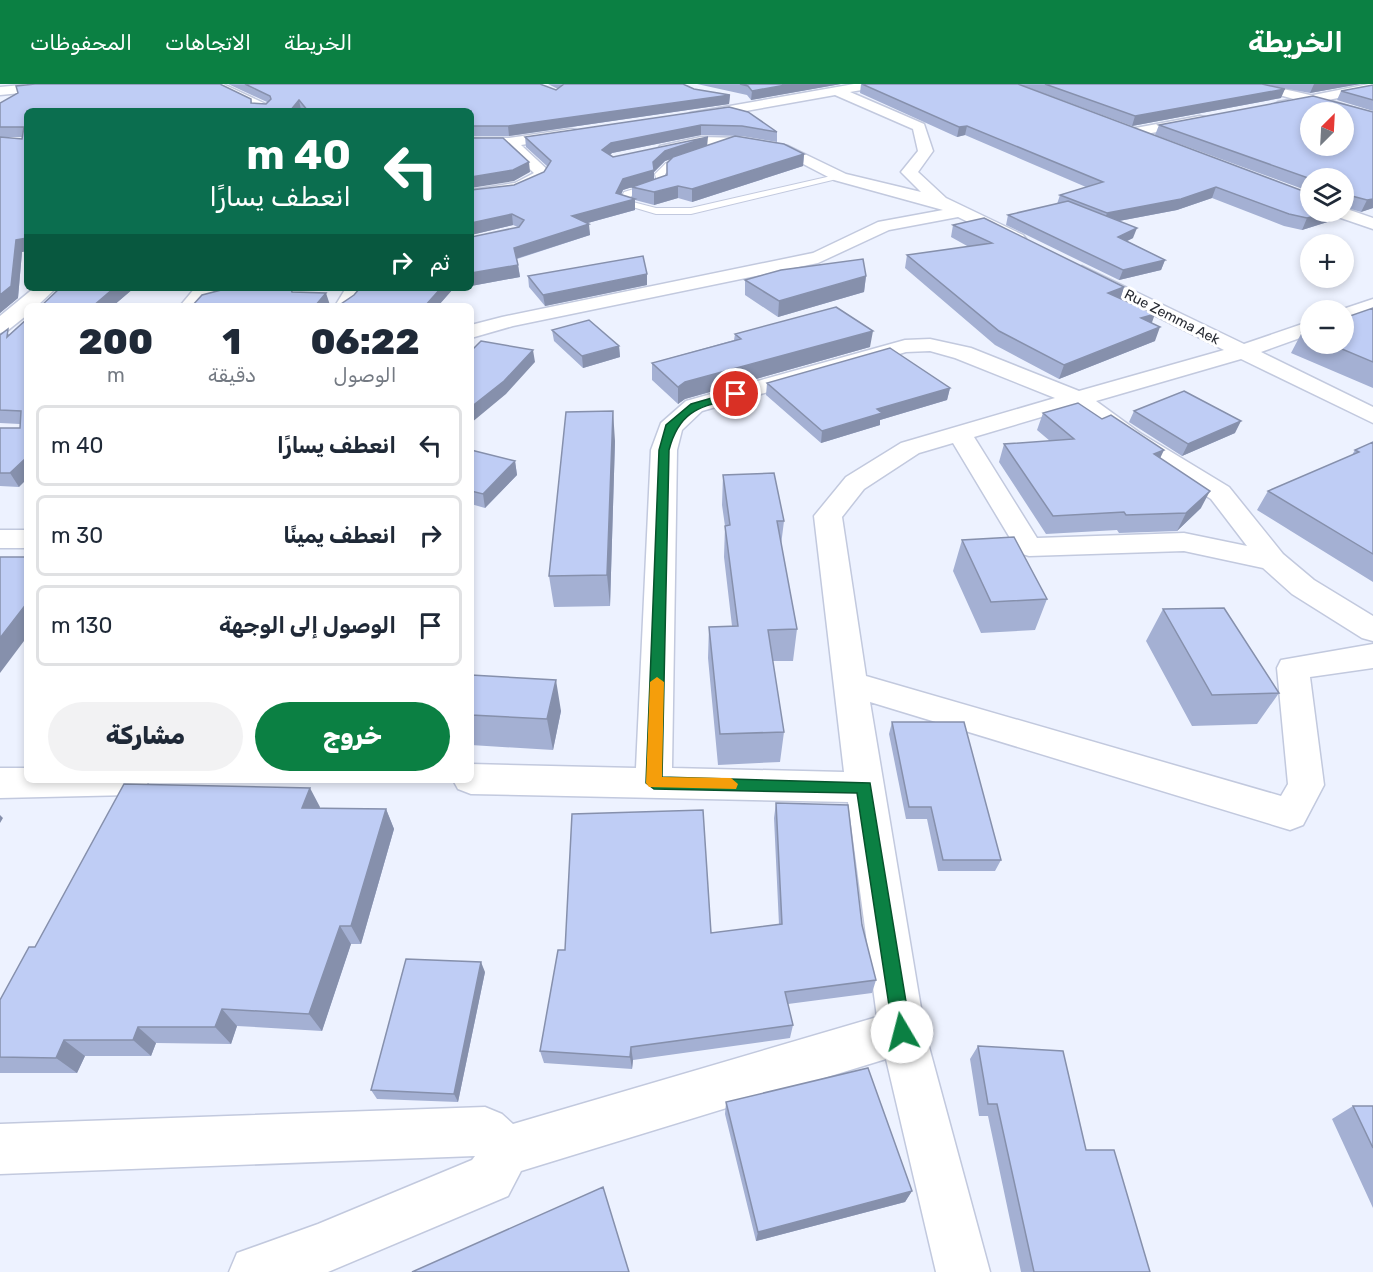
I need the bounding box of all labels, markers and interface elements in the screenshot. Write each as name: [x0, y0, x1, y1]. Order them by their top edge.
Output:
text: الخريطة: [1248, 26, 1343, 59]
text: المحفوظات: [30, 30, 132, 55]
text: الاتجاهات: [165, 30, 251, 55]
text: الخريطة: [284, 30, 352, 55]
north arrow: [1300, 102, 1354, 156]
map controls: [1300, 102, 1354, 354]
text: 40 m: [246, 130, 351, 180]
icon: left: [372, 132, 450, 210]
button: layers: [1300, 168, 1354, 222]
text: انعطف يسارًا: [209, 181, 351, 213]
button: +: [1300, 234, 1354, 288]
icon: right: [385, 246, 418, 279]
text: ثم: [430, 249, 450, 276]
street label: Rue Zemma Aek: [1121, 286, 1223, 349]
button: −: [1300, 300, 1354, 354]
text: 200: [78, 320, 153, 363]
text: 1: [222, 320, 241, 363]
text: 06:22: [310, 320, 420, 363]
text: m: [107, 363, 125, 387]
text: دقيقة: [208, 363, 256, 387]
text: الوصول: [333, 363, 397, 387]
pin: [710, 368, 761, 419]
icon: arrive: [719, 377, 752, 410]
icon: left: [414, 429, 447, 462]
text: 40 m: [51, 432, 104, 459]
text: انعطف يسارًا: [277, 432, 396, 459]
icon: right: [414, 519, 447, 552]
text: 30 m: [51, 522, 103, 549]
text: انعطف يمينًا: [283, 522, 396, 549]
icon: arrive: [414, 609, 447, 642]
text: 130 m: [51, 612, 113, 639]
text: الوصول إلى الوجهة: [219, 612, 396, 639]
button: مشاركة: [48, 702, 243, 771]
button: خروج: [255, 702, 450, 771]
position arrow: [870, 1000, 934, 1064]

